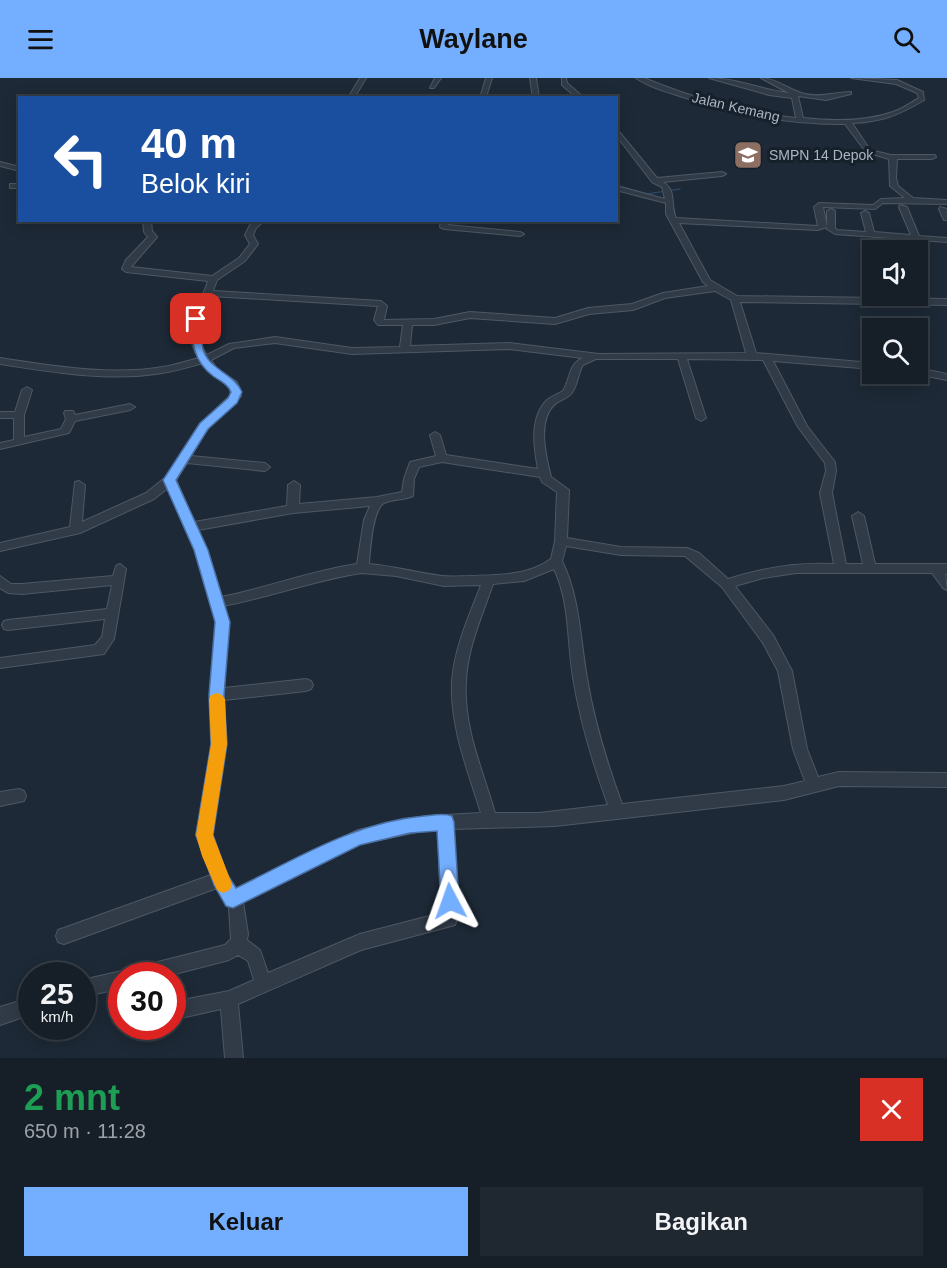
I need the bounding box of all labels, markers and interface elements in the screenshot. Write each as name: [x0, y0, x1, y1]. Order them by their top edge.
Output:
icon: menu: [24, 23, 57, 56]
icon: search: [890, 23, 923, 56]
text: Waylane: [419, 24, 528, 54]
street label: Jalan Kemang: [691, 89, 781, 125]
icon: left: [42, 120, 120, 198]
text: 40 m: [141, 120, 237, 167]
school or university icon: SMPN 14 Depok: [732, 139, 764, 171]
place label: SMPN 14 Depok: [769, 147, 874, 163]
text: Belok kiri: [141, 169, 251, 199]
map controls: [862, 240, 928, 384]
button: sound: [862, 240, 928, 306]
pin: [170, 293, 221, 344]
icon: arrive: [179, 302, 212, 335]
button: search: [862, 318, 928, 384]
position arrow: [418, 869, 482, 933]
speed limit sign: 30: [108, 962, 186, 1040]
text: 25: [40, 977, 74, 1010]
text: km/h: [41, 1008, 73, 1025]
text: 2 mnt: [24, 1077, 120, 1118]
button: close: [860, 1078, 923, 1141]
text: 650 m · 11:28: [24, 1120, 146, 1142]
button: Keluar: [24, 1187, 468, 1256]
button: Bagikan: [480, 1187, 923, 1256]

